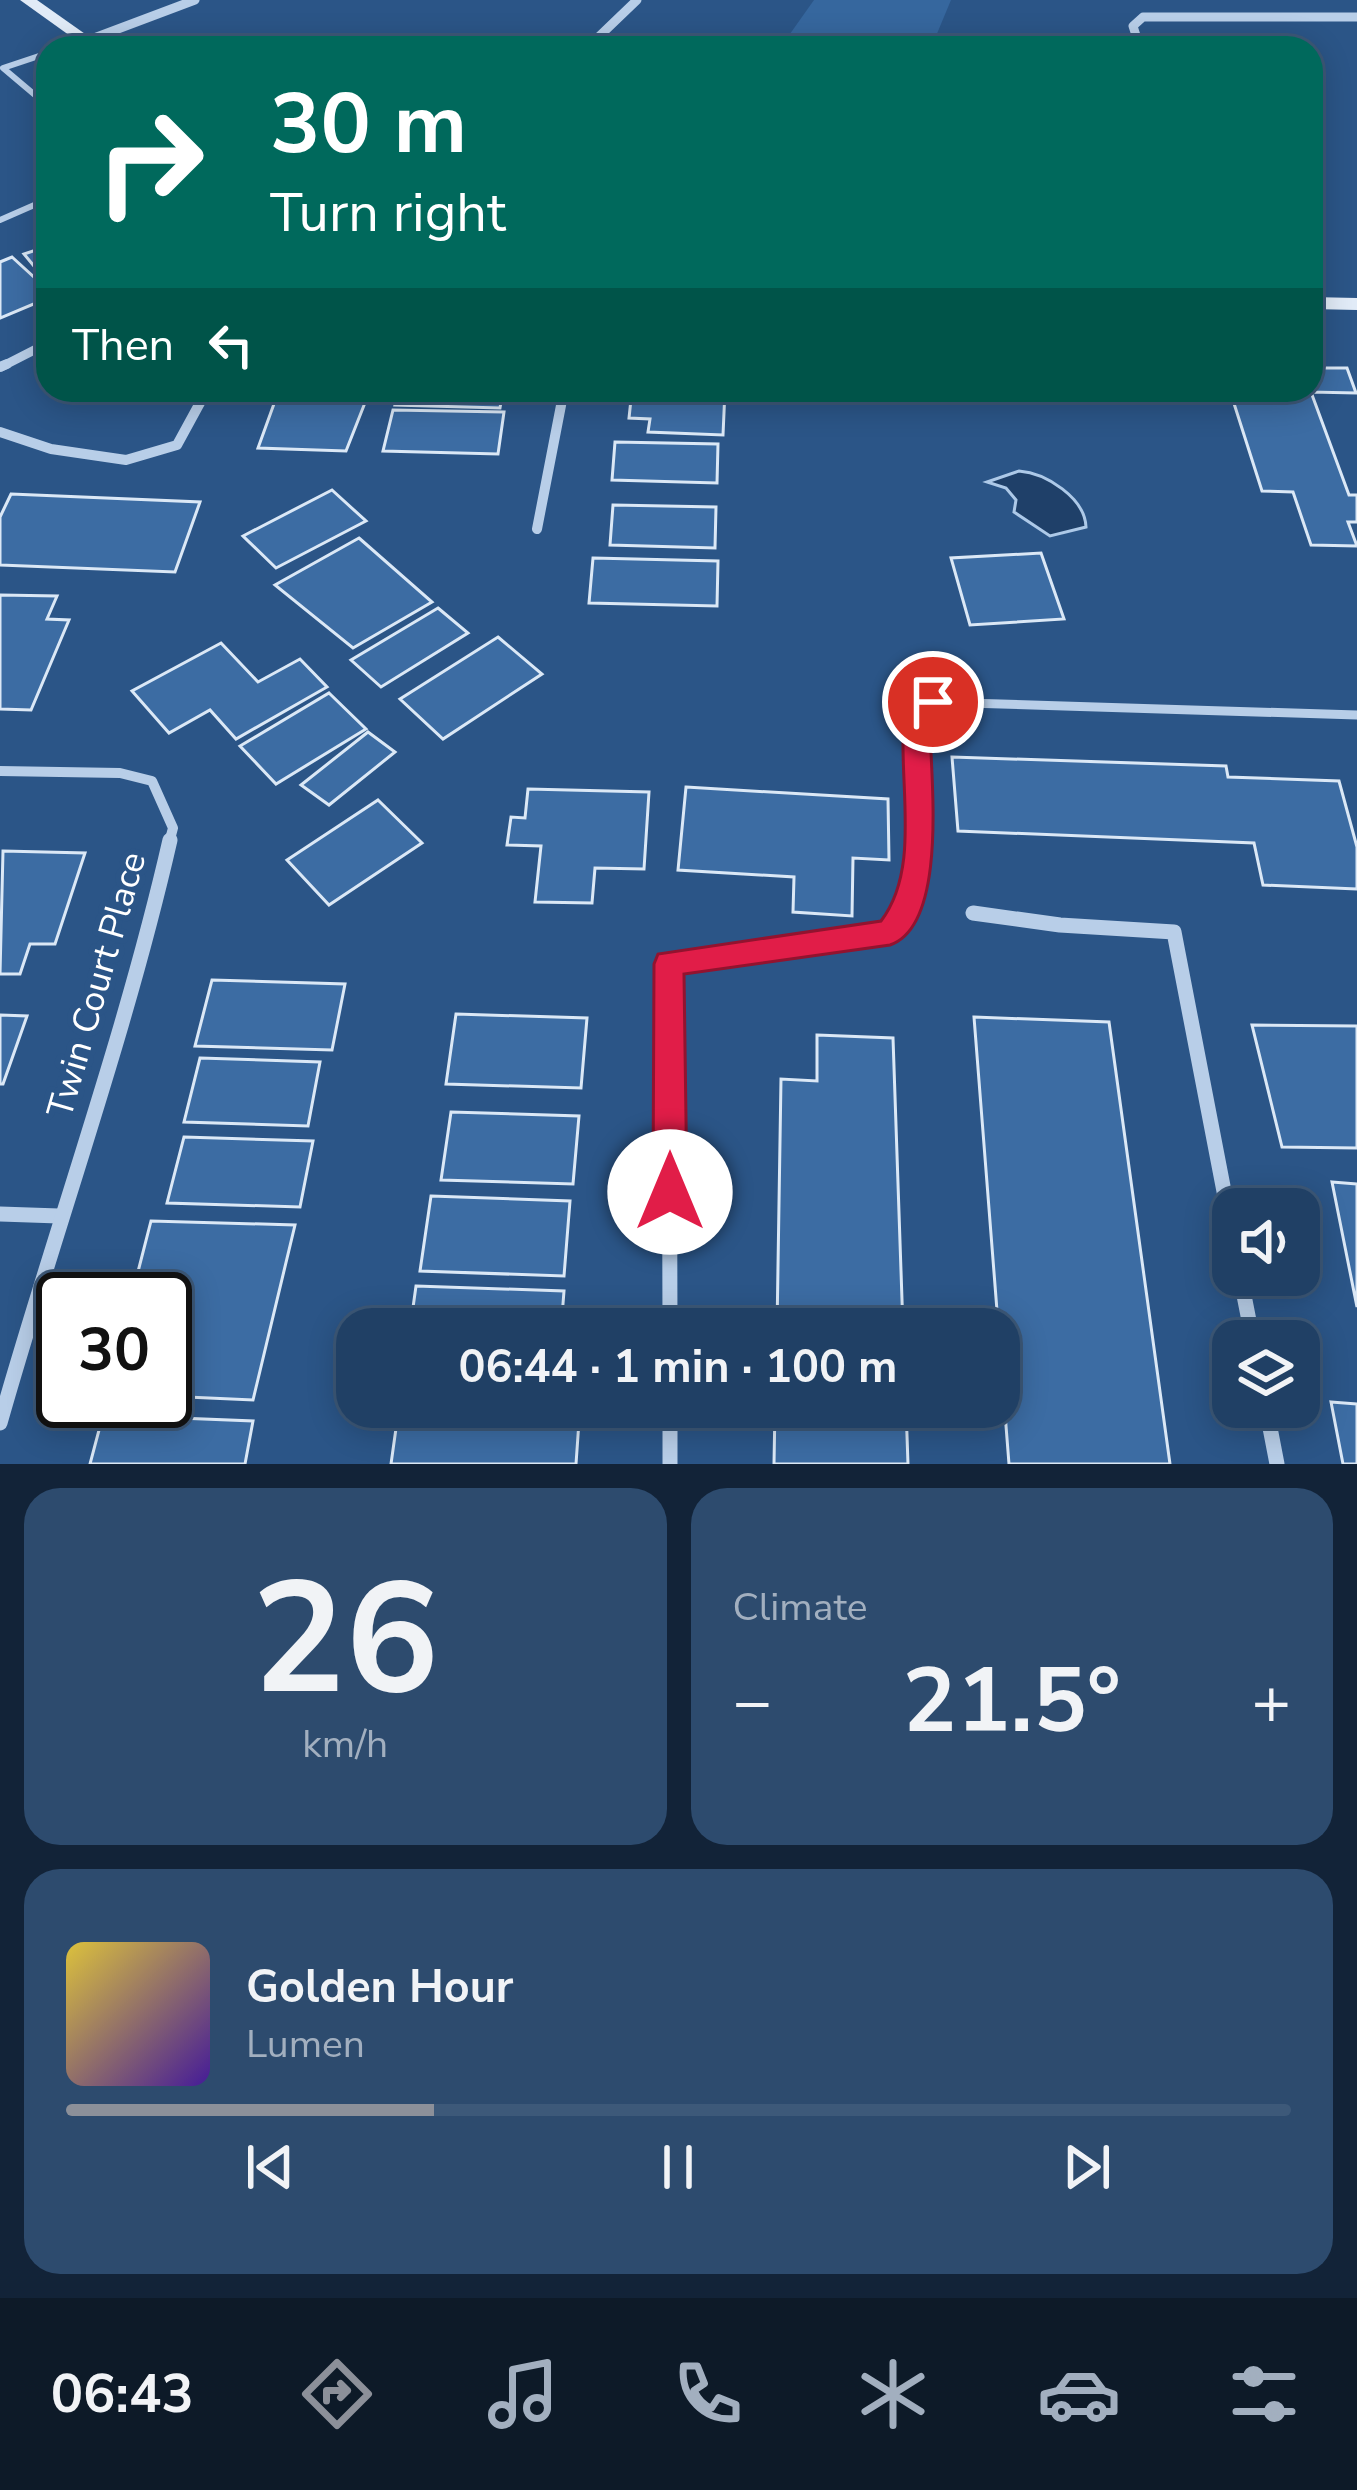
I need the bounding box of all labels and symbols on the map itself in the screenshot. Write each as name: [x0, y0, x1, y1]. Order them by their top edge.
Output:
pin: [882, 651, 984, 753]
street label: Twin Court Place: [36, 846, 158, 1124]
position arrow: [607, 1129, 733, 1255]
speed limit sign: 30: [36, 1272, 192, 1428]

